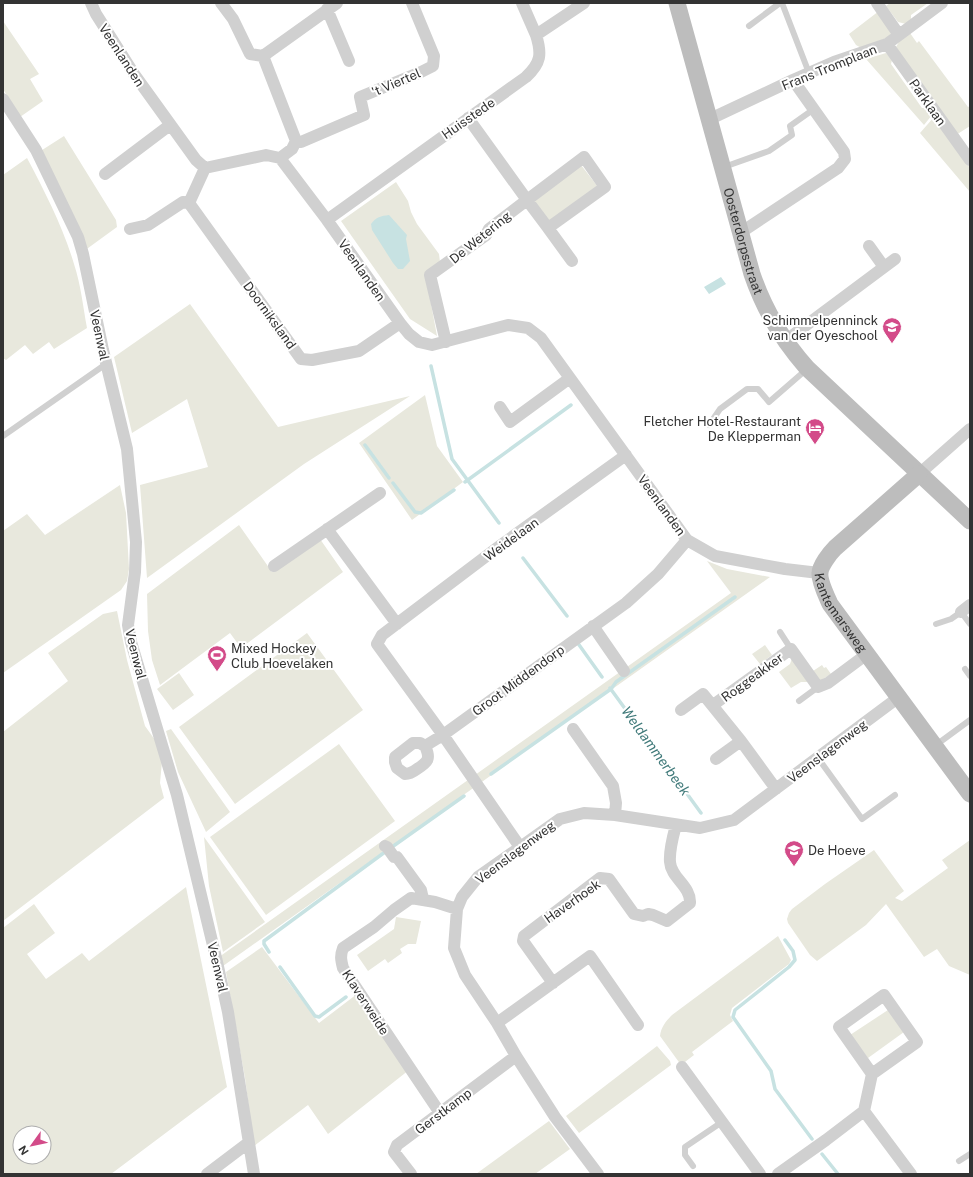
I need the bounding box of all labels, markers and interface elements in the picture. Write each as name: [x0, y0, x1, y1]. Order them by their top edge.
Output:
street label: Veenlanden: [96, 21, 147, 89]
street label: Frans Tromplaan: [779, 42, 879, 93]
street label: 't Viertel: [370, 65, 423, 99]
street label: Parklaan: [906, 76, 949, 128]
street label: Huisstede: [439, 95, 498, 142]
street label: Oosterdorpsstraat: [720, 186, 766, 297]
street label: De Wetering: [447, 208, 514, 267]
street label: Veenlanden: [335, 237, 388, 304]
street label: Doorniksland: [240, 279, 299, 352]
street label: Veenwal: [87, 308, 112, 362]
place label: Schimmelpenninck van der Oyeschool: [763, 313, 878, 343]
school or university icon: Schimmelpenninck van der Oyeschool: [881, 316, 903, 344]
place label: Fletcher Hotel-Restaurant De Klepperman: [643, 414, 801, 444]
hotel icon: Fletcher Hotel-Restaurant De Klepperman: [804, 417, 826, 445]
street label: Veenlanden: [634, 472, 689, 539]
street label: Weidelaan: [481, 515, 541, 564]
street label: Kantemarsweg: [812, 572, 870, 656]
street label: Veenwal: [122, 627, 149, 681]
place label: Mixed Hockey Club Hoevelaken: [231, 641, 333, 671]
street label: Groot Middendorp: [469, 642, 567, 719]
sports icon: Mixed Hockey Club Hoevelaken: [206, 644, 228, 672]
street label: Roggeakker: [718, 650, 786, 705]
water label: Weldammerbeek: [618, 703, 694, 799]
street label: Veenslagenweg: [784, 717, 870, 786]
street label: Veenslagenweg: [472, 818, 558, 887]
school or university icon: De Hoeve: [783, 839, 805, 867]
place label: De Hoeve: [808, 843, 866, 858]
street label: Haverhoek: [541, 877, 603, 926]
street label: Veenwal: [204, 940, 231, 994]
street label: Klaverweide: [339, 967, 392, 1038]
street label: Gerstkamp: [412, 1085, 475, 1137]
north arrow: [12, 1125, 52, 1165]
text: N: [16, 1144, 31, 1157]

